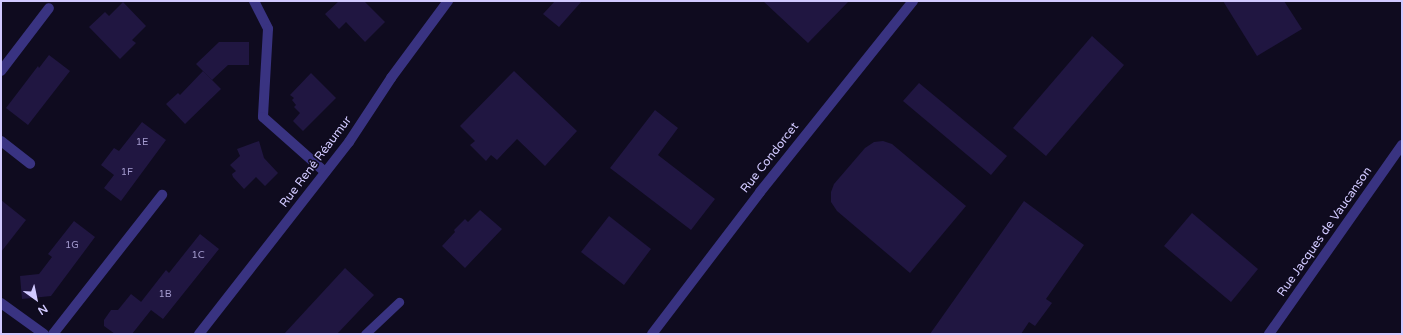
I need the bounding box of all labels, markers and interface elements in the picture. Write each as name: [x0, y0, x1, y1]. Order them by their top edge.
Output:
street label: Rue René Réaumur: [277, 114, 355, 210]
street label: Rue Condorcet: [738, 120, 802, 196]
house number: 1E: [136, 137, 148, 149]
street label: Rue Jacques de Vaucanson: [1275, 164, 1375, 300]
house number: 1F: [121, 167, 133, 179]
house number: 1G: [65, 240, 79, 252]
house number: 1C: [191, 250, 205, 262]
north arrow: [16, 279, 56, 319]
house number: 1B: [158, 289, 172, 301]
text: N: [36, 302, 50, 317]

